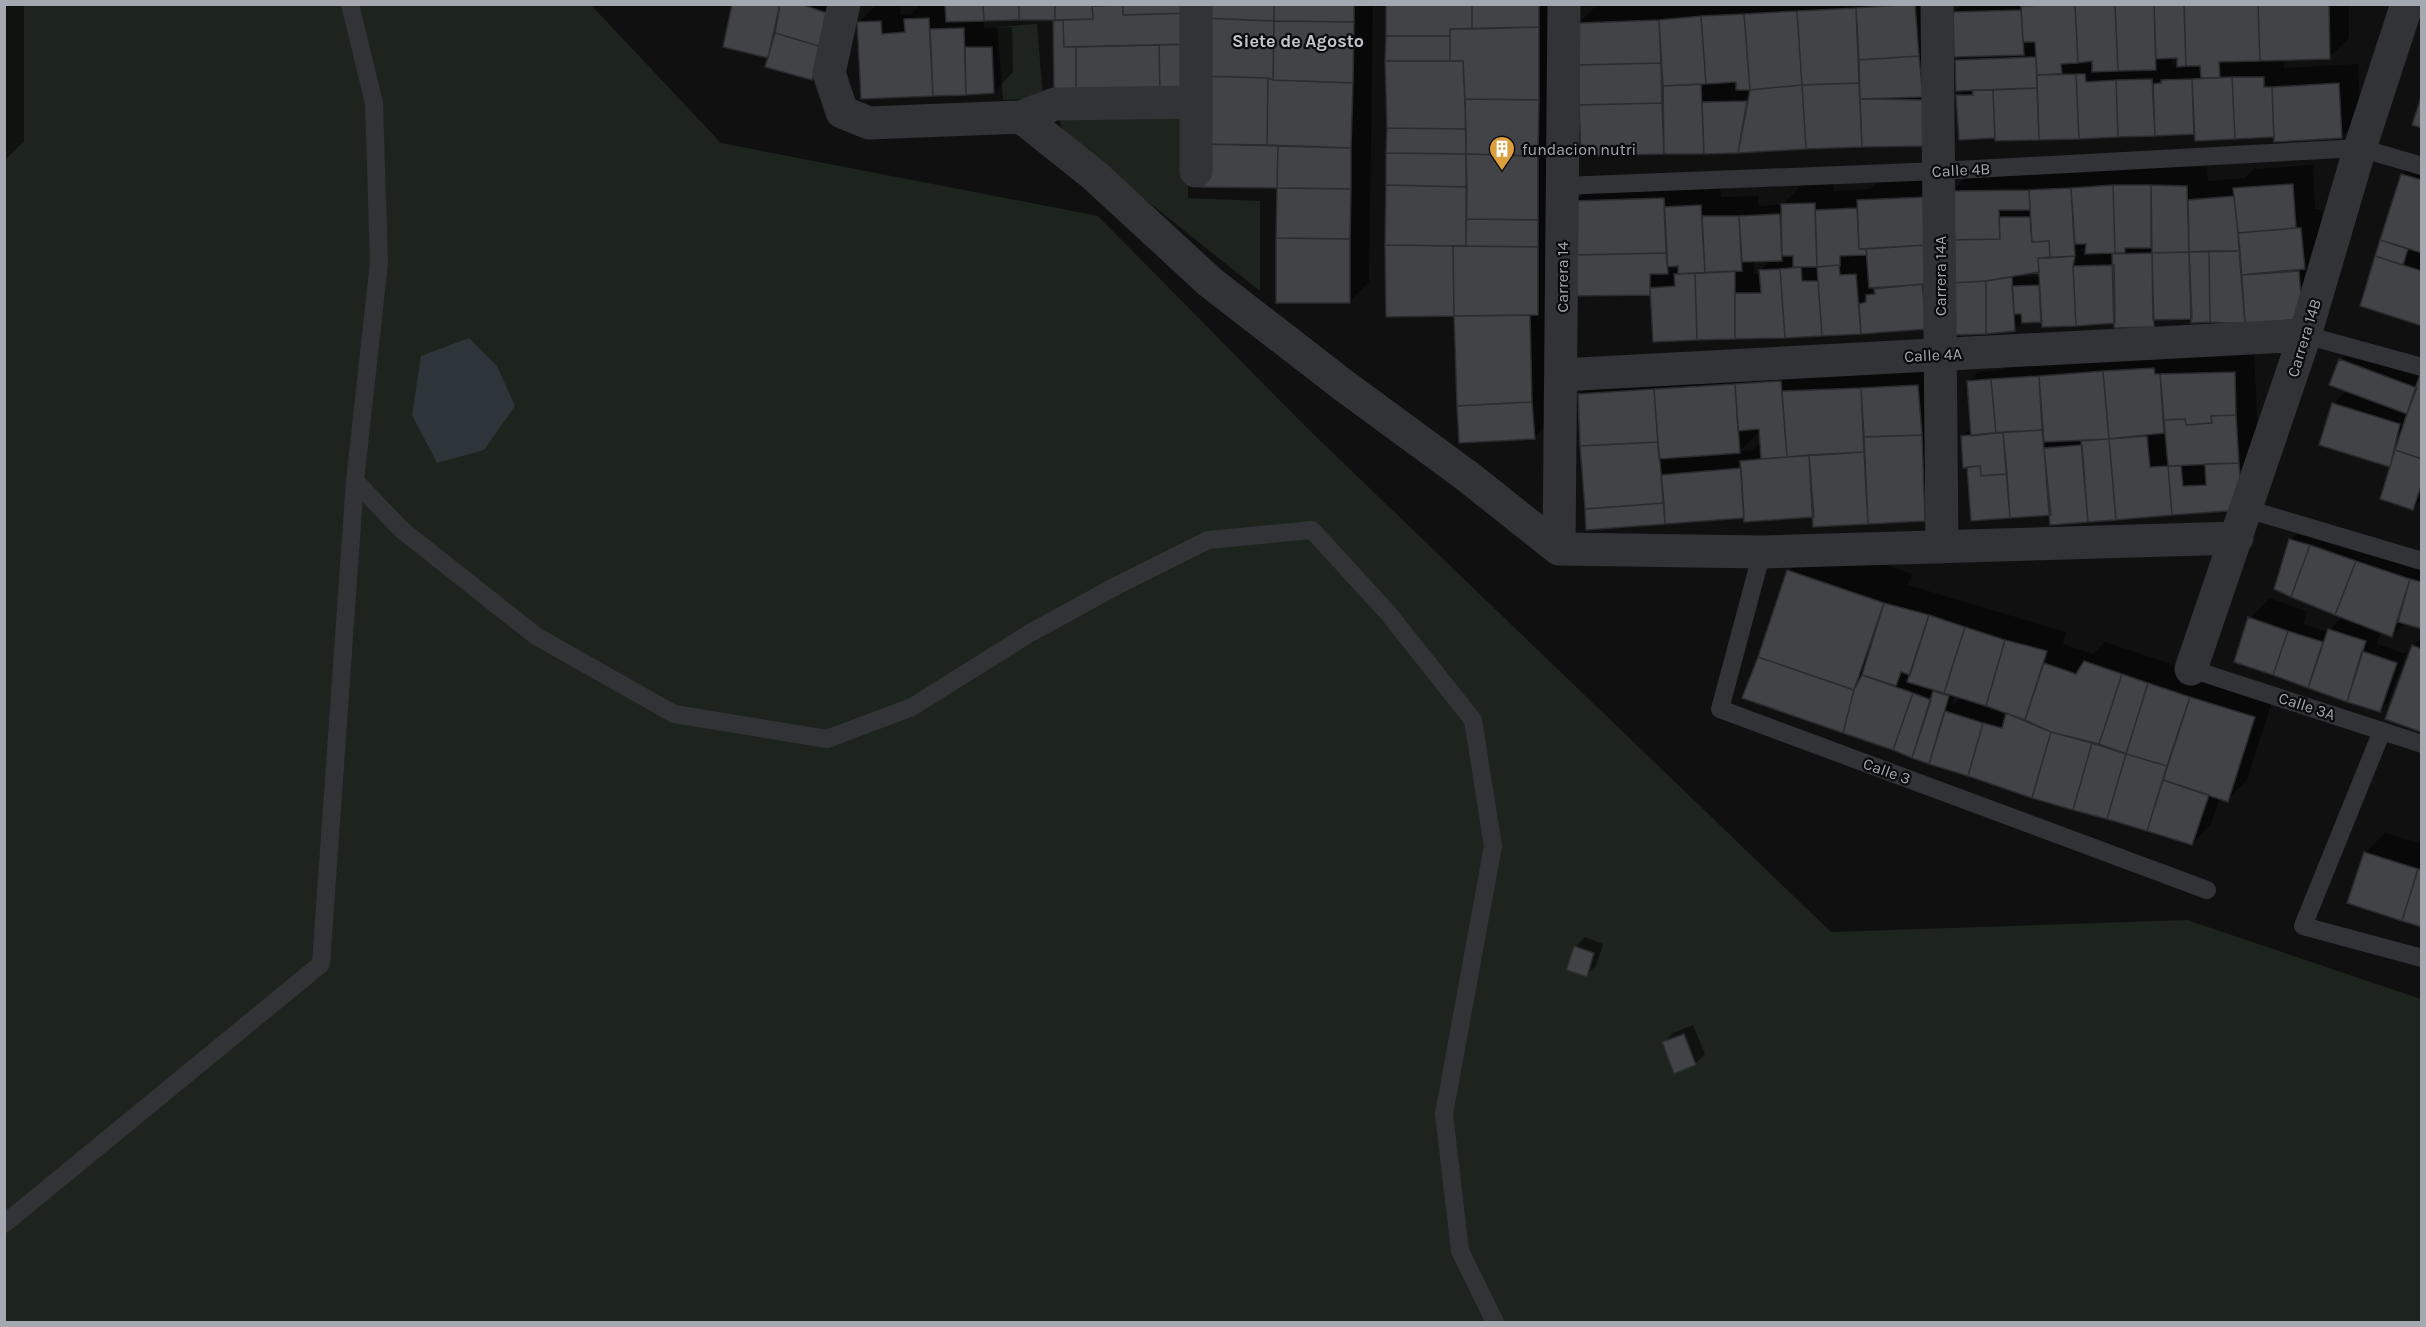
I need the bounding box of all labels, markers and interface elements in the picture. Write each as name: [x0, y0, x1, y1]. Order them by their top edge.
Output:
district label: Siete de Agosto: [1232, 30, 1364, 52]
building icon: fundacion nutri: [1487, 134, 1517, 172]
place label: fundacion nutri: [1522, 140, 1636, 159]
street label: Calle 4B: [1931, 159, 1991, 181]
street label: Carrera 14A: [1931, 236, 1950, 316]
street label: Carrera 14: [1553, 241, 1572, 313]
street label: Carrera 14B: [2283, 297, 2325, 379]
street label: Calle 4A: [1904, 344, 1962, 366]
street label: Calle 3A: [2276, 688, 2338, 724]
street label: Calle 3: [1861, 754, 1913, 788]

